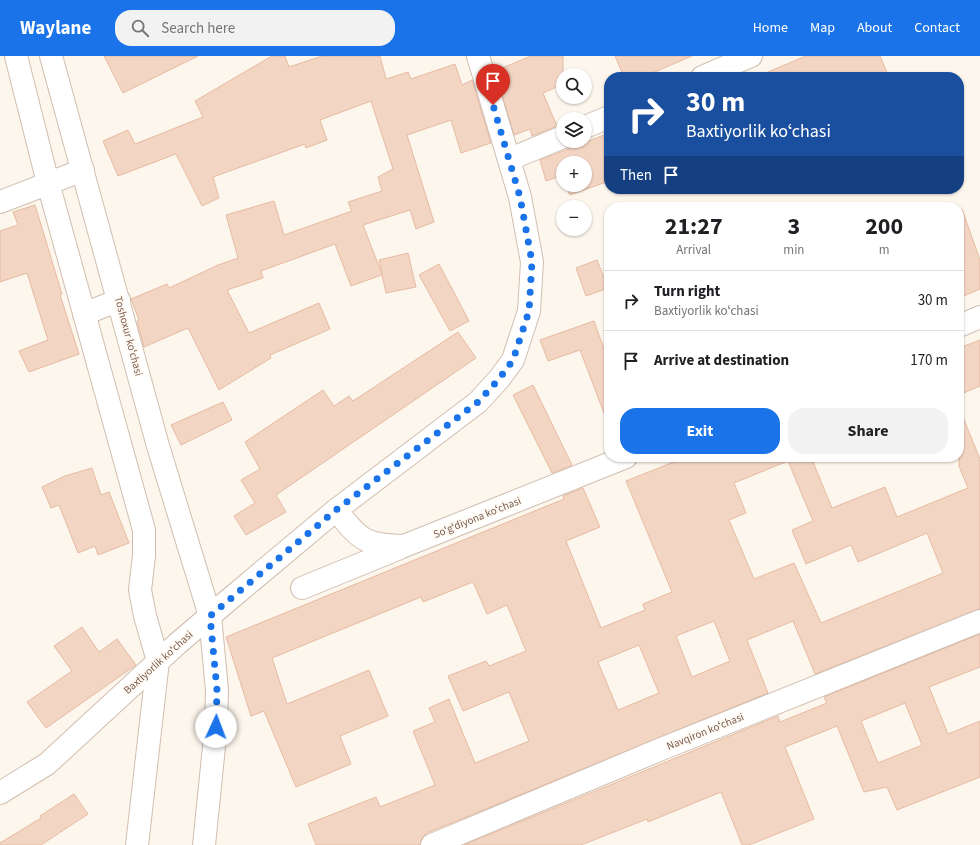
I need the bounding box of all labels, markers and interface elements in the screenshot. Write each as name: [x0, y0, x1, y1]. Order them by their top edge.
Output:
search box: [115, 10, 395, 46]
text: Waylane: [20, 15, 91, 42]
icon: search: [129, 17, 151, 39]
text: Search here: [161, 18, 235, 39]
text: Home: [753, 18, 788, 38]
text: Map: [810, 18, 835, 38]
text: About: [857, 18, 892, 38]
text: Contact: [914, 18, 960, 38]
pin: [476, 64, 510, 105]
map controls: [556, 68, 592, 236]
button: search: [556, 68, 592, 104]
icon: arrive: [482, 70, 504, 92]
text: 30 m: [686, 82, 745, 122]
icon: right: [620, 88, 672, 140]
button: layers: [556, 112, 592, 148]
text: Baxtiyorlik koʻchasi: [686, 119, 831, 144]
button: +: [556, 156, 592, 192]
icon: arrive: [660, 164, 682, 186]
text: Then: [620, 165, 652, 186]
button: −: [556, 200, 592, 236]
text: 21:27: [665, 209, 723, 244]
text: 3: [788, 209, 800, 244]
text: 200: [865, 209, 903, 244]
text: Arrival: [676, 241, 711, 259]
text: min: [783, 241, 804, 259]
text: m: [879, 241, 890, 259]
text: Turn right: [654, 281, 720, 302]
icon: right: [620, 290, 642, 312]
text: 30 m: [918, 290, 948, 311]
street label: Toshoxur koʻchasi: [111, 295, 146, 378]
text: Baxtiyorlik koʻchasi: [654, 302, 759, 320]
icon: arrive: [620, 350, 642, 372]
text: Arrive at destination: [654, 350, 789, 371]
text: 170 m: [910, 350, 948, 371]
button: Exit: [620, 408, 780, 454]
button: Share: [788, 408, 948, 454]
street label: Soʻgʻdiyona koʻchasi: [431, 493, 523, 542]
street label: Baxtiyorlik koʻchasi: [120, 627, 196, 698]
position arrow: [195, 706, 237, 748]
street label: Navqiron koʻchasi: [664, 709, 746, 754]

